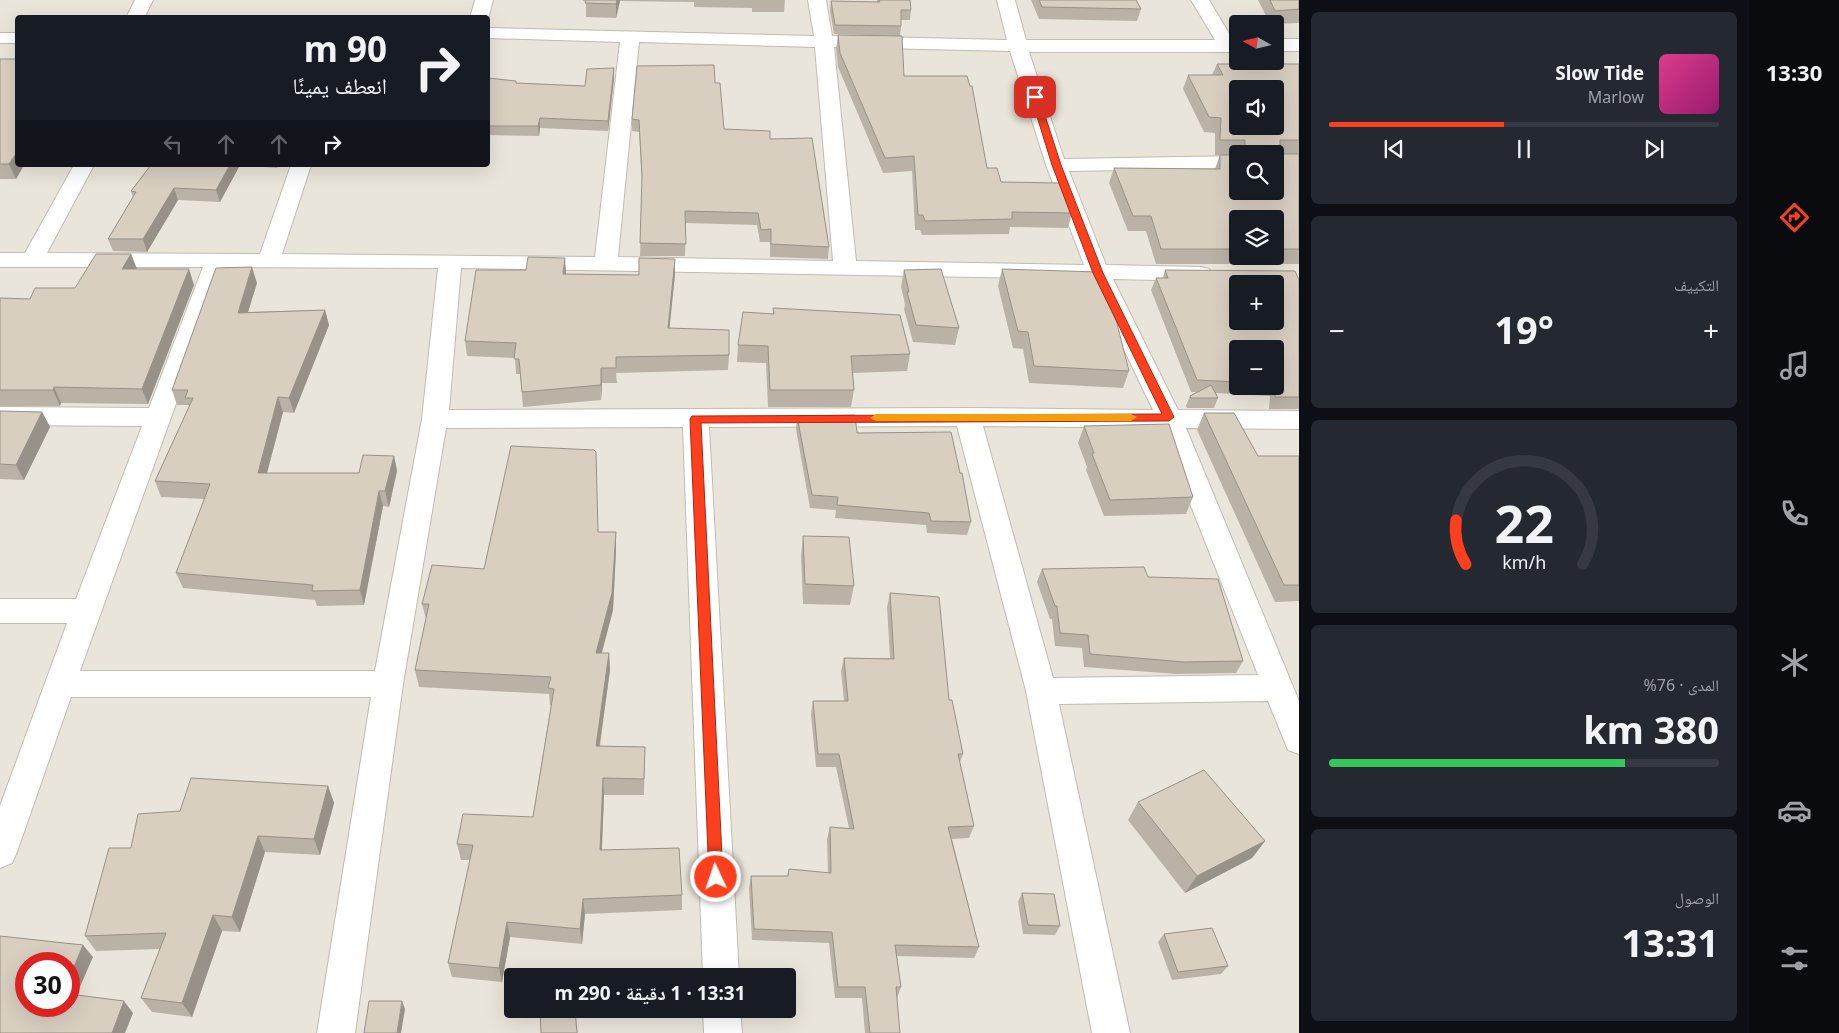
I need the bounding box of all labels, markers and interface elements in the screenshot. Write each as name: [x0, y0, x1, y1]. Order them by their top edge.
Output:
north arrow: [1229, 15, 1284, 70]
map controls: [1229, 15, 1284, 395]
text: 90 m: [304, 25, 387, 72]
icon: right: [405, 35, 470, 100]
text: 13:30: [1766, 57, 1822, 87]
text: Slow Tide: [1555, 60, 1644, 86]
text: انعطف يمينًا: [293, 70, 387, 100]
pin: [1014, 76, 1056, 118]
button: sound: [1229, 80, 1284, 135]
icon: arrive: [1021, 83, 1049, 111]
text: Marlow: [1588, 86, 1644, 108]
icon: left: [159, 130, 187, 158]
icon: ahead: [212, 130, 240, 158]
icon: ahead: [265, 130, 293, 158]
icon: right: [318, 130, 346, 158]
icon: previous: [1380, 135, 1408, 163]
icon: pause: [1510, 135, 1538, 163]
icon: next: [1640, 135, 1668, 163]
button: search: [1229, 145, 1284, 200]
icon: directions: [1777, 200, 1812, 235]
button: layers: [1229, 210, 1284, 265]
text: التكييف: [1674, 274, 1719, 296]
button: +: [1229, 275, 1284, 330]
text: 19°: [1494, 303, 1554, 355]
text: −: [1329, 311, 1345, 349]
text: +: [1703, 311, 1719, 349]
button: −: [1229, 340, 1284, 395]
icon: music: [1777, 348, 1812, 383]
text: 22: [1494, 487, 1554, 558]
icon: phone: [1777, 496, 1812, 531]
text: km/h: [1502, 550, 1546, 574]
icon: climate: [1777, 645, 1812, 680]
text: المدى · 76%: [1644, 674, 1719, 696]
text: 380 km: [1583, 703, 1719, 755]
icon: car: [1777, 793, 1812, 828]
position arrow: [689, 850, 741, 902]
text: الوصول: [1675, 887, 1719, 909]
text: 13:31: [1621, 916, 1719, 968]
icon: filters: [1777, 941, 1812, 976]
speed limit sign: 30: [15, 952, 80, 1017]
text: 13:31 · 1 دقيقة · 290 m: [554, 980, 746, 1006]

